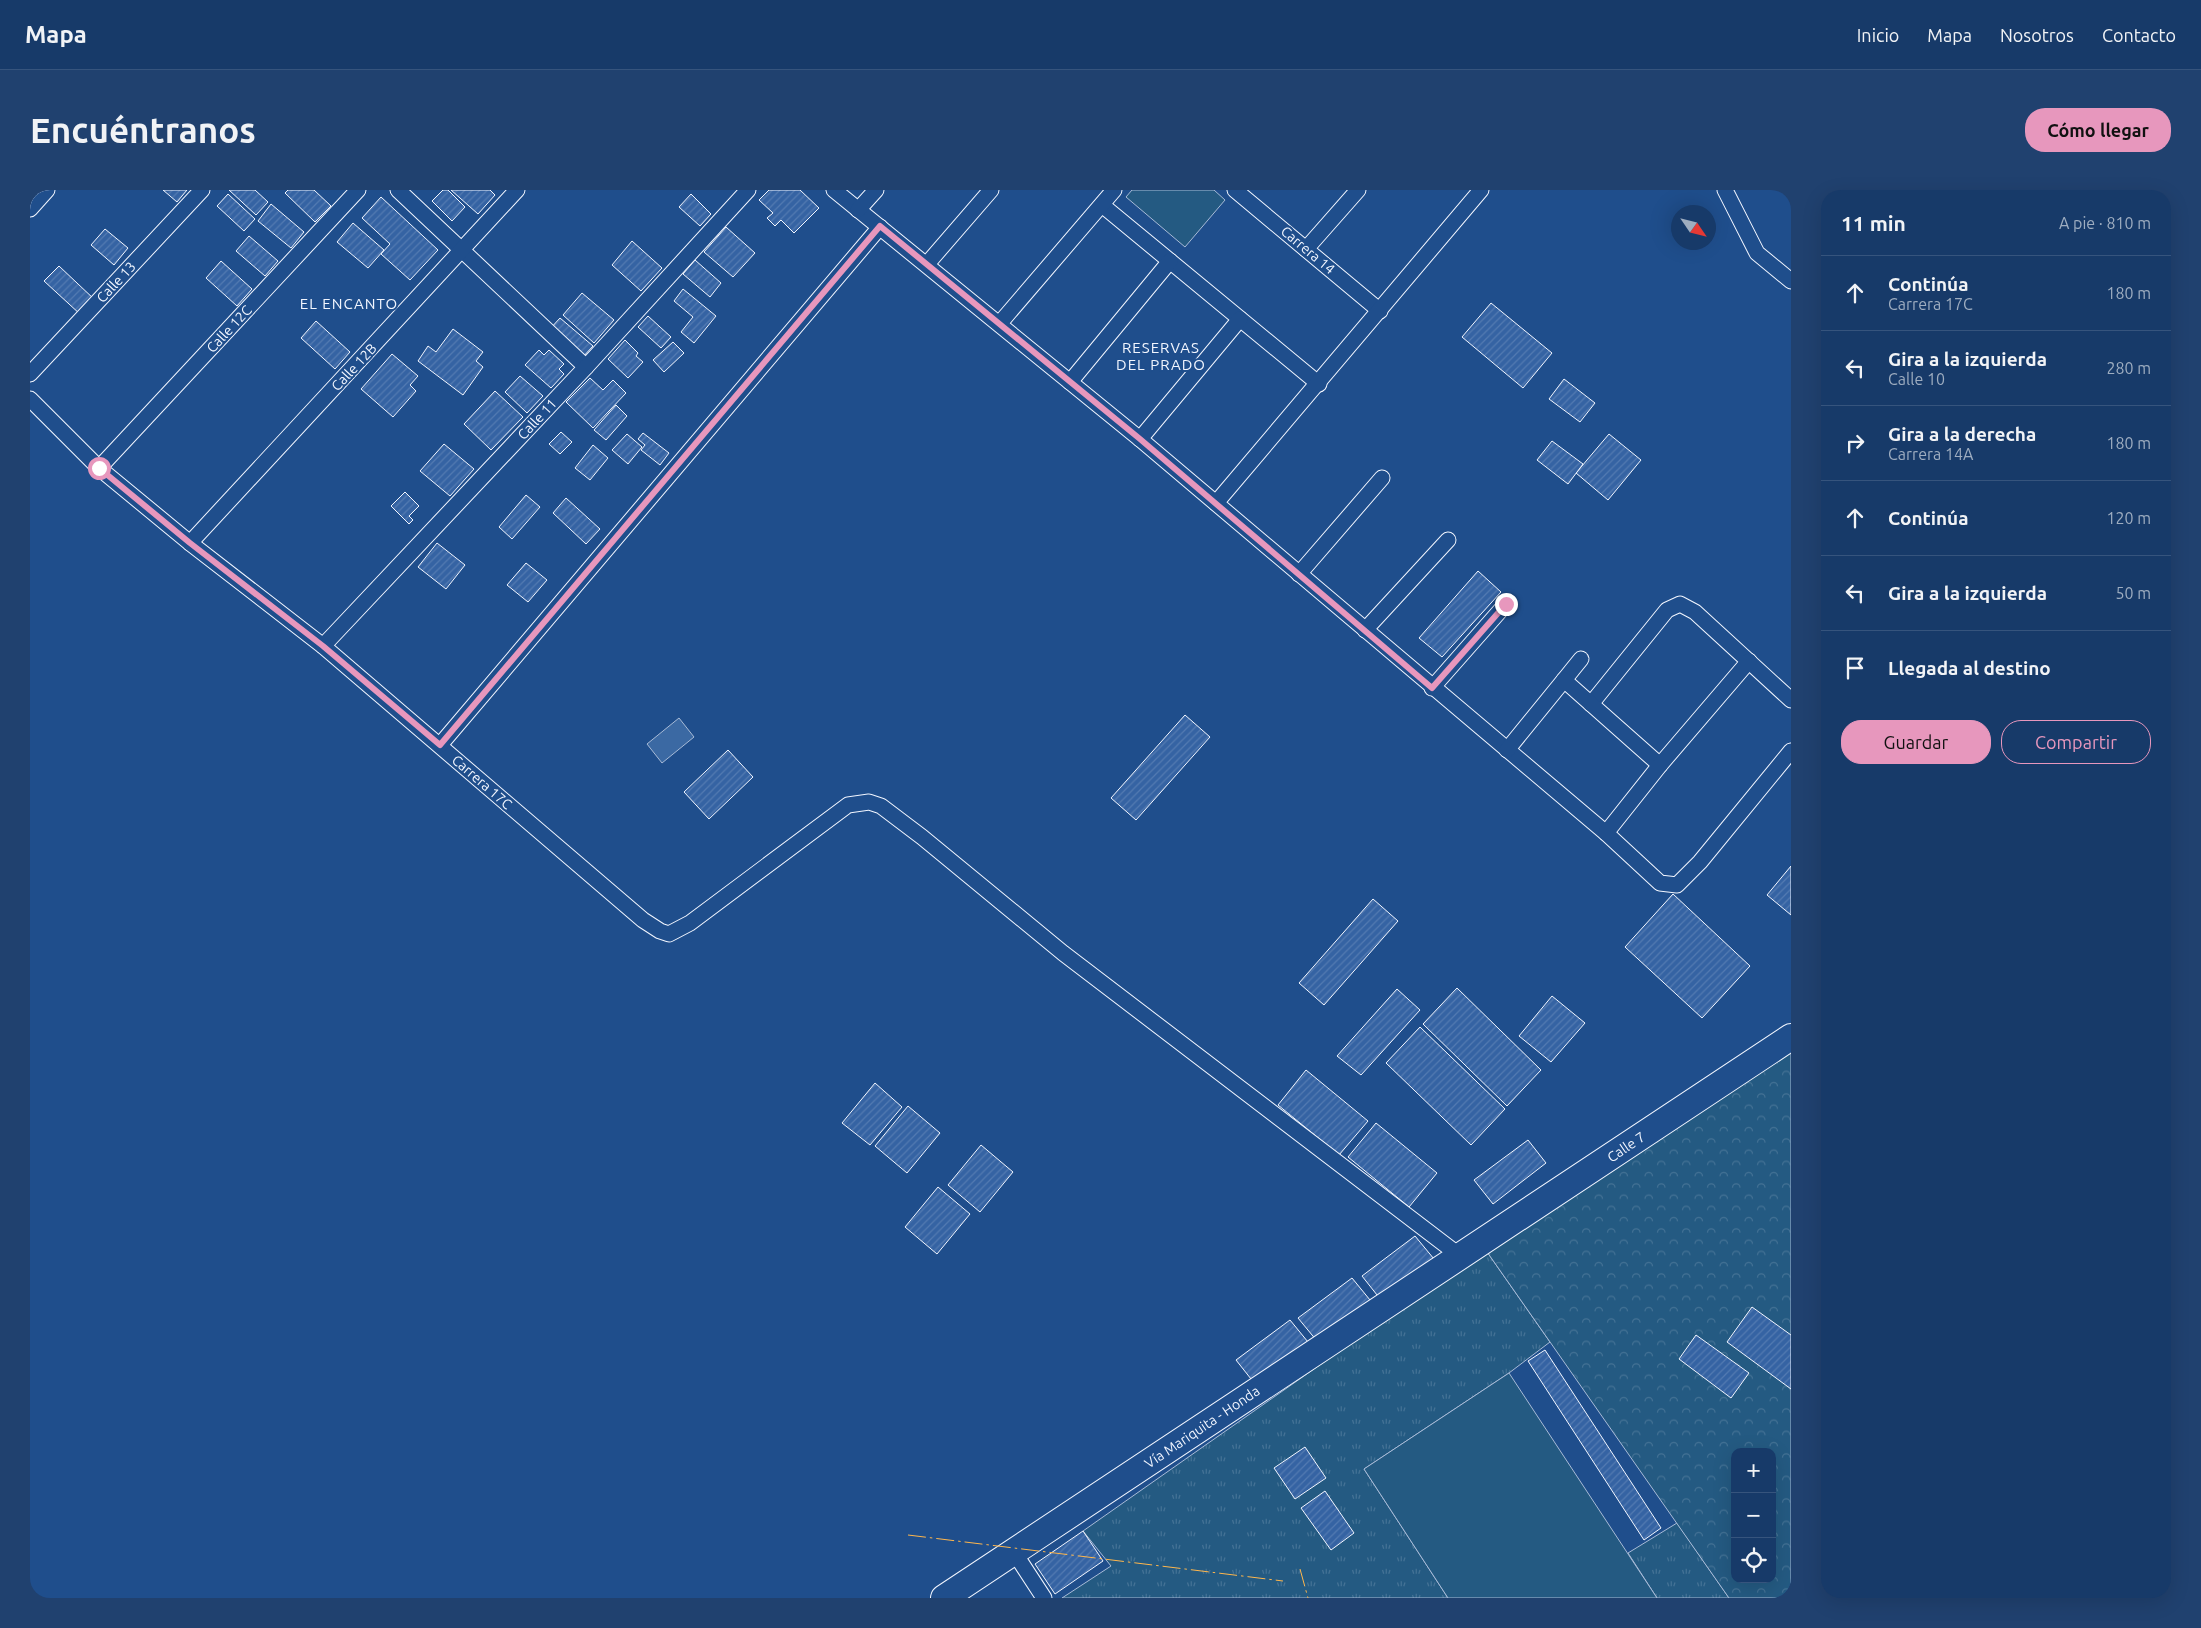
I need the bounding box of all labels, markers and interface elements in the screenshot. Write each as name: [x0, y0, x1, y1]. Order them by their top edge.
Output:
text: Mapa: [25, 21, 87, 48]
text: Inicio: [1857, 25, 1899, 45]
text: Mapa: [1927, 25, 1972, 45]
text: Nosotros: [2000, 25, 2074, 45]
text: Contacto: [2102, 25, 2176, 45]
button: Cómo llegar: [2025, 108, 2171, 152]
text: Encuéntranos: [30, 110, 256, 150]
north arrow: [1671, 205, 1716, 250]
text: 11 min: [1841, 211, 1906, 235]
text: A pie · 810 m: [2059, 214, 2151, 232]
street label: Carrera 14: [1278, 223, 1338, 277]
street label: Calle 13: [93, 258, 139, 306]
text: Continúa: [1888, 273, 1969, 295]
icon: ahead: [1841, 279, 1869, 307]
text: 180 m: [2106, 284, 2151, 302]
district label: EL ENCANTO: [300, 295, 398, 312]
text: Carrera 17C: [1888, 295, 1973, 313]
street label: Calle 12C: [203, 302, 255, 356]
district label: RESERVAS DEL PRADO: [1116, 339, 1206, 373]
street label: Calle 12B: [328, 340, 380, 394]
text: Gira a la izquierda: [1888, 348, 2047, 370]
icon: left: [1841, 354, 1869, 382]
text: 280 m: [2106, 359, 2151, 377]
text: Calle 10: [1888, 370, 1945, 388]
street label: Calle 11: [514, 395, 560, 443]
text: Gira a la derecha: [1888, 423, 2036, 445]
icon: right: [1841, 429, 1869, 457]
text: 180 m: [2106, 434, 2151, 452]
text: Carrera 14A: [1888, 445, 1973, 463]
route start: [88, 457, 111, 480]
icon: ahead: [1841, 504, 1869, 532]
text: Continúa: [1888, 507, 1969, 529]
text: 120 m: [2106, 509, 2151, 527]
icon: left: [1841, 579, 1869, 607]
text: Gira a la izquierda: [1888, 582, 2047, 604]
text: 50 m: [2115, 584, 2151, 602]
route end: [1495, 593, 1518, 616]
icon: arrive: [1841, 654, 1869, 682]
text: Llegada al destino: [1888, 657, 2051, 679]
button: Guardar: [1841, 720, 1991, 764]
button: Compartir: [2001, 720, 2151, 764]
street label: Carrera 17C: [449, 752, 516, 813]
street label: Calle 7: [1604, 1129, 1648, 1165]
street label: Vía Mariquita - Honda: [1141, 1383, 1263, 1471]
map controls: [1731, 1448, 1776, 1583]
button: +: [1731, 1448, 1776, 1493]
button: −: [1731, 1493, 1776, 1538]
button: locate: [1731, 1538, 1776, 1583]

